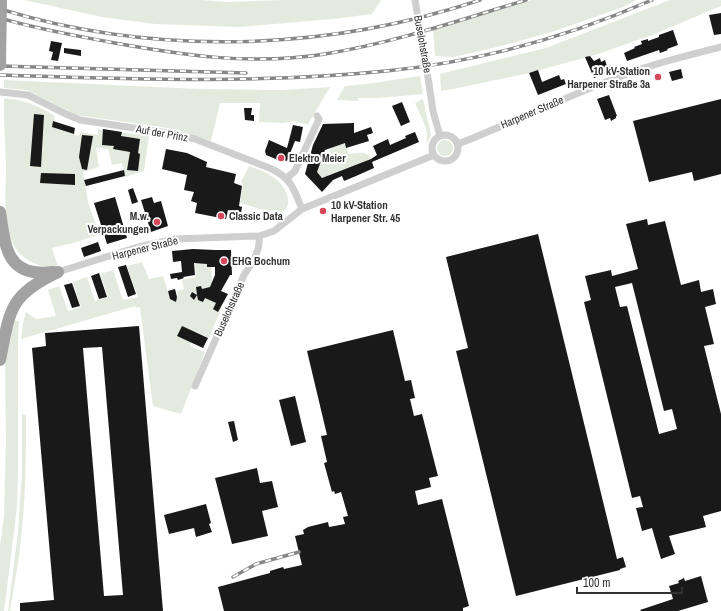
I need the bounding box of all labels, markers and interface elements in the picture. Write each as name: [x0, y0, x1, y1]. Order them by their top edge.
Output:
street label: Buselohstraße: [411, 14, 435, 74]
place label: 10 kV-Station Harpener Straße 3a: [567, 64, 650, 91]
marker: 10 kV-Station Harpener Straße 3a: [653, 72, 663, 82]
street label: Harpener Straße: [498, 92, 566, 132]
street label: Auf der Prinz: [134, 121, 190, 145]
place label: Elektro Meier: [289, 151, 346, 165]
marker: Elektro Meier: [276, 153, 286, 163]
place label: 10 kV-Station Harpener Str. 45: [331, 198, 400, 225]
marker: 10 kV-Station Harpener Str. 45: [318, 206, 328, 216]
place label: M.w. Verpackungen: [87, 209, 149, 236]
place label: Classic Data: [229, 209, 283, 223]
marker: Classic Data: [216, 211, 226, 221]
marker: M.w. Verpackungen: [152, 217, 162, 227]
street label: Harpener Straße: [111, 233, 179, 263]
place label: EHG Bochum: [232, 254, 290, 268]
marker: EHG Bochum: [219, 256, 229, 266]
street label: Buselohstraße: [211, 280, 247, 338]
scale bar: [577, 569, 682, 595]
text: 100 m: [583, 575, 610, 591]

